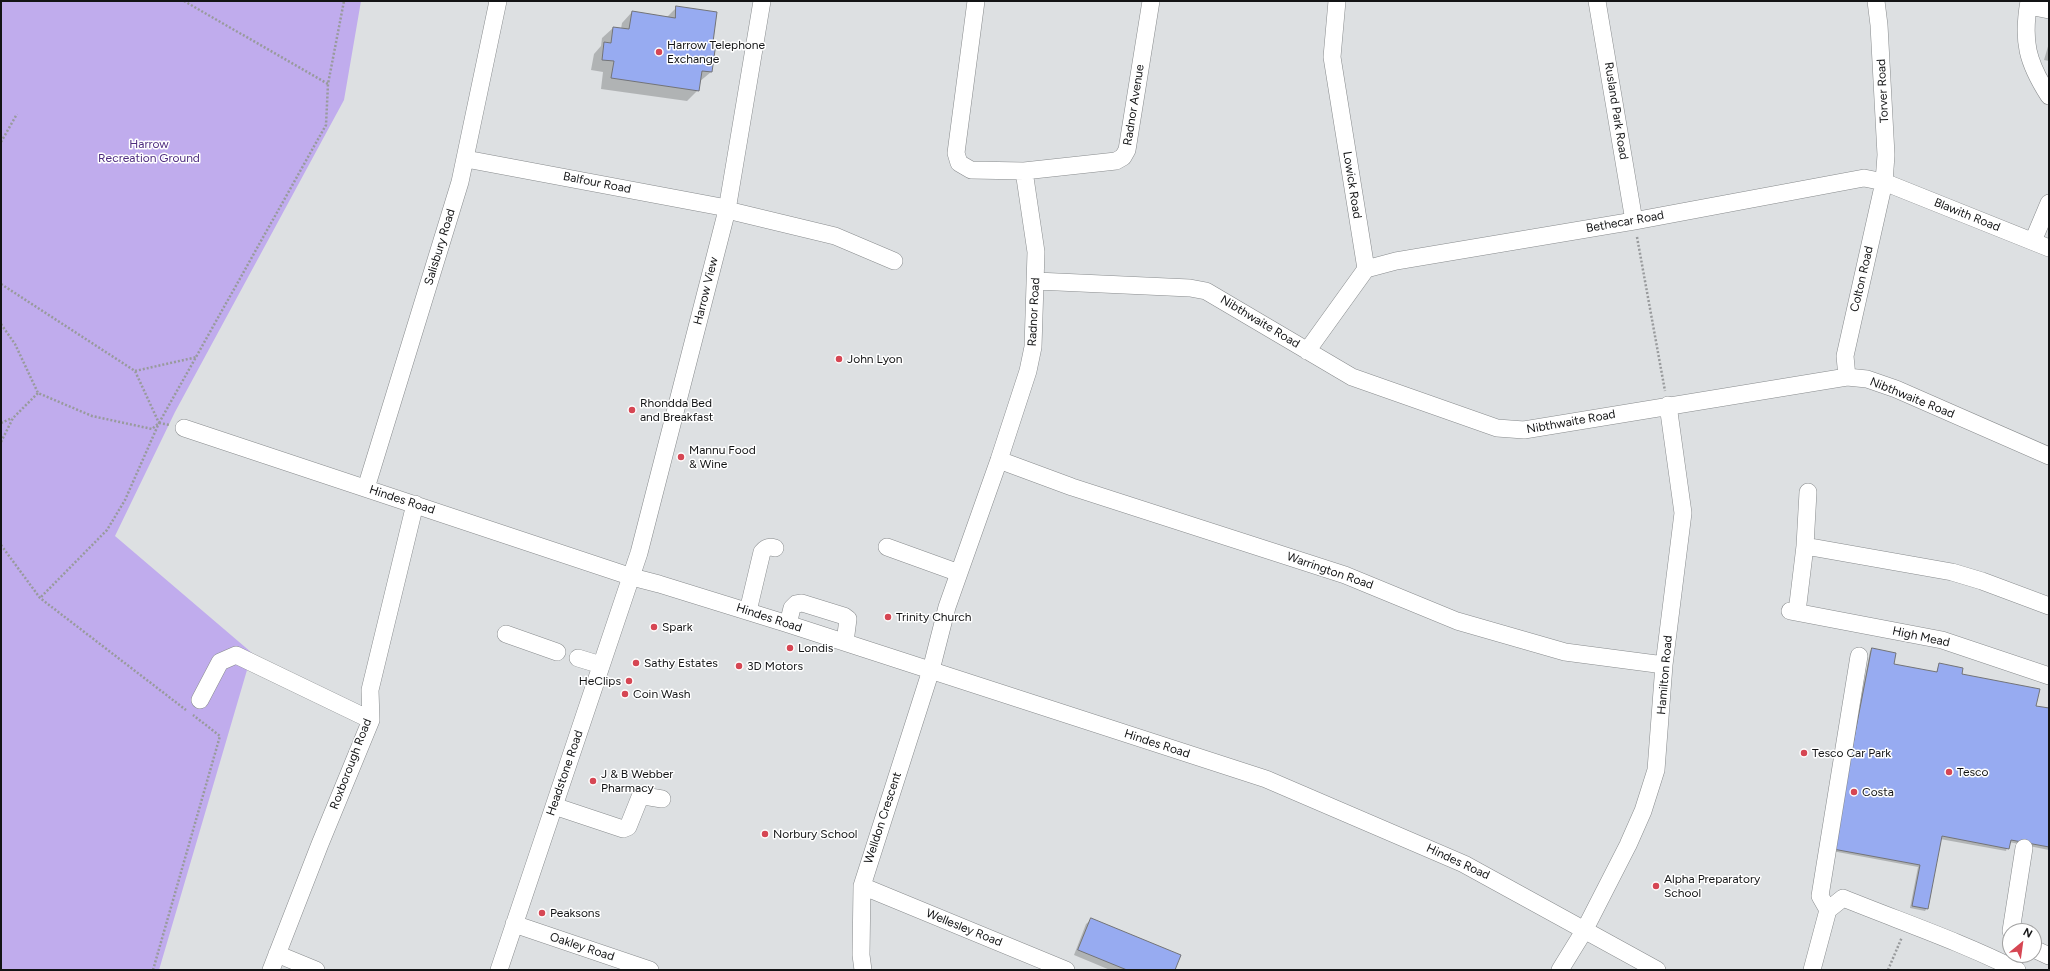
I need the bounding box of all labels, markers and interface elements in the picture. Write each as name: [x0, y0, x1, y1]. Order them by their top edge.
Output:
place label: Harrow Telephone Exchange: [667, 38, 765, 66]
marker: Harrow Telephone Exchange: [654, 47, 664, 57]
street label: Torver Road: [1874, 59, 1892, 123]
street label: Rusland Park Road: [1601, 61, 1631, 161]
street label: Radnor Avenue: [1120, 63, 1148, 147]
park label: Harrow Recreation Ground: [98, 137, 200, 165]
street label: Lowick Road: [1340, 150, 1364, 220]
street label: Balfour Road: [562, 169, 632, 197]
street label: Blawith Road: [1932, 195, 2002, 235]
street label: Salisbury Road: [422, 207, 458, 287]
street label: Bethecar Road: [1585, 208, 1665, 236]
street label: Colton Road: [1847, 245, 1877, 313]
street label: Harrow View: [691, 256, 721, 326]
street label: Radnor Road: [1025, 277, 1043, 347]
street label: Nibthwaite Road: [1218, 293, 1302, 351]
place label: John Lyon: [847, 352, 903, 366]
marker: John Lyon: [834, 354, 844, 364]
street label: Nibthwaite Road: [1868, 374, 1956, 422]
place label: Rhondda Bed and Breakfast: [640, 396, 713, 424]
marker: Rhondda Bed and Breakfast: [627, 405, 637, 415]
street label: Nibthwaite Road: [1525, 407, 1617, 437]
place label: Mannu Food & Wine: [689, 443, 756, 471]
marker: Mannu Food & Wine: [676, 452, 686, 462]
street label: Hindes Road: [367, 483, 437, 517]
street label: Warrington Road: [1285, 549, 1375, 593]
street label: Hindes Road: [734, 601, 804, 635]
place label: Trinity Church: [896, 610, 971, 624]
marker: Trinity Church: [883, 612, 893, 622]
place label: Spark: [662, 620, 692, 634]
marker: Spark: [649, 622, 659, 632]
street label: High Mead: [1891, 624, 1951, 650]
street label: Hamilton Road: [1654, 635, 1676, 715]
place label: Londis: [798, 641, 833, 655]
marker: Londis: [785, 643, 795, 653]
place label: Sathy Estates: [644, 656, 718, 670]
marker: Sathy Estates: [631, 658, 641, 668]
place label: 3D Motors: [747, 659, 803, 673]
marker: 3D Motors: [734, 661, 744, 671]
place label: HeClips: [579, 674, 621, 688]
marker: HeClips: [624, 676, 634, 686]
place label: Coin Wash: [633, 687, 690, 701]
marker: Coin Wash: [620, 689, 630, 699]
street label: Roxborough Road: [327, 717, 375, 811]
street label: Hindes Road: [1122, 727, 1192, 761]
street label: Headstone Road: [544, 728, 586, 818]
place label: Tesco Car Park: [1812, 746, 1891, 760]
marker: Tesco Car Park: [1799, 748, 1809, 758]
place label: Tesco: [1957, 765, 1988, 779]
place label: J & B Webber Pharmacy: [601, 767, 673, 795]
marker: Tesco: [1944, 767, 1954, 777]
street label: Welldon Crescent: [861, 770, 905, 866]
marker: J & B Webber Pharmacy: [588, 776, 598, 786]
place label: Costa: [1862, 785, 1894, 799]
marker: Costa: [1849, 787, 1859, 797]
place label: Norbury School: [773, 827, 857, 841]
marker: Norbury School: [760, 829, 770, 839]
street label: Hindes Road: [1424, 841, 1492, 883]
place label: Alpha Preparatory School: [1664, 872, 1760, 900]
marker: Alpha Preparatory School: [1651, 881, 1661, 891]
place label: Peaksons: [550, 906, 600, 920]
street label: Wellesley Road: [924, 906, 1004, 950]
marker: Peaksons: [537, 908, 547, 918]
north arrow: [2002, 923, 2042, 963]
text: N: [2021, 925, 2034, 941]
street label: Oakley Road: [548, 930, 616, 964]

